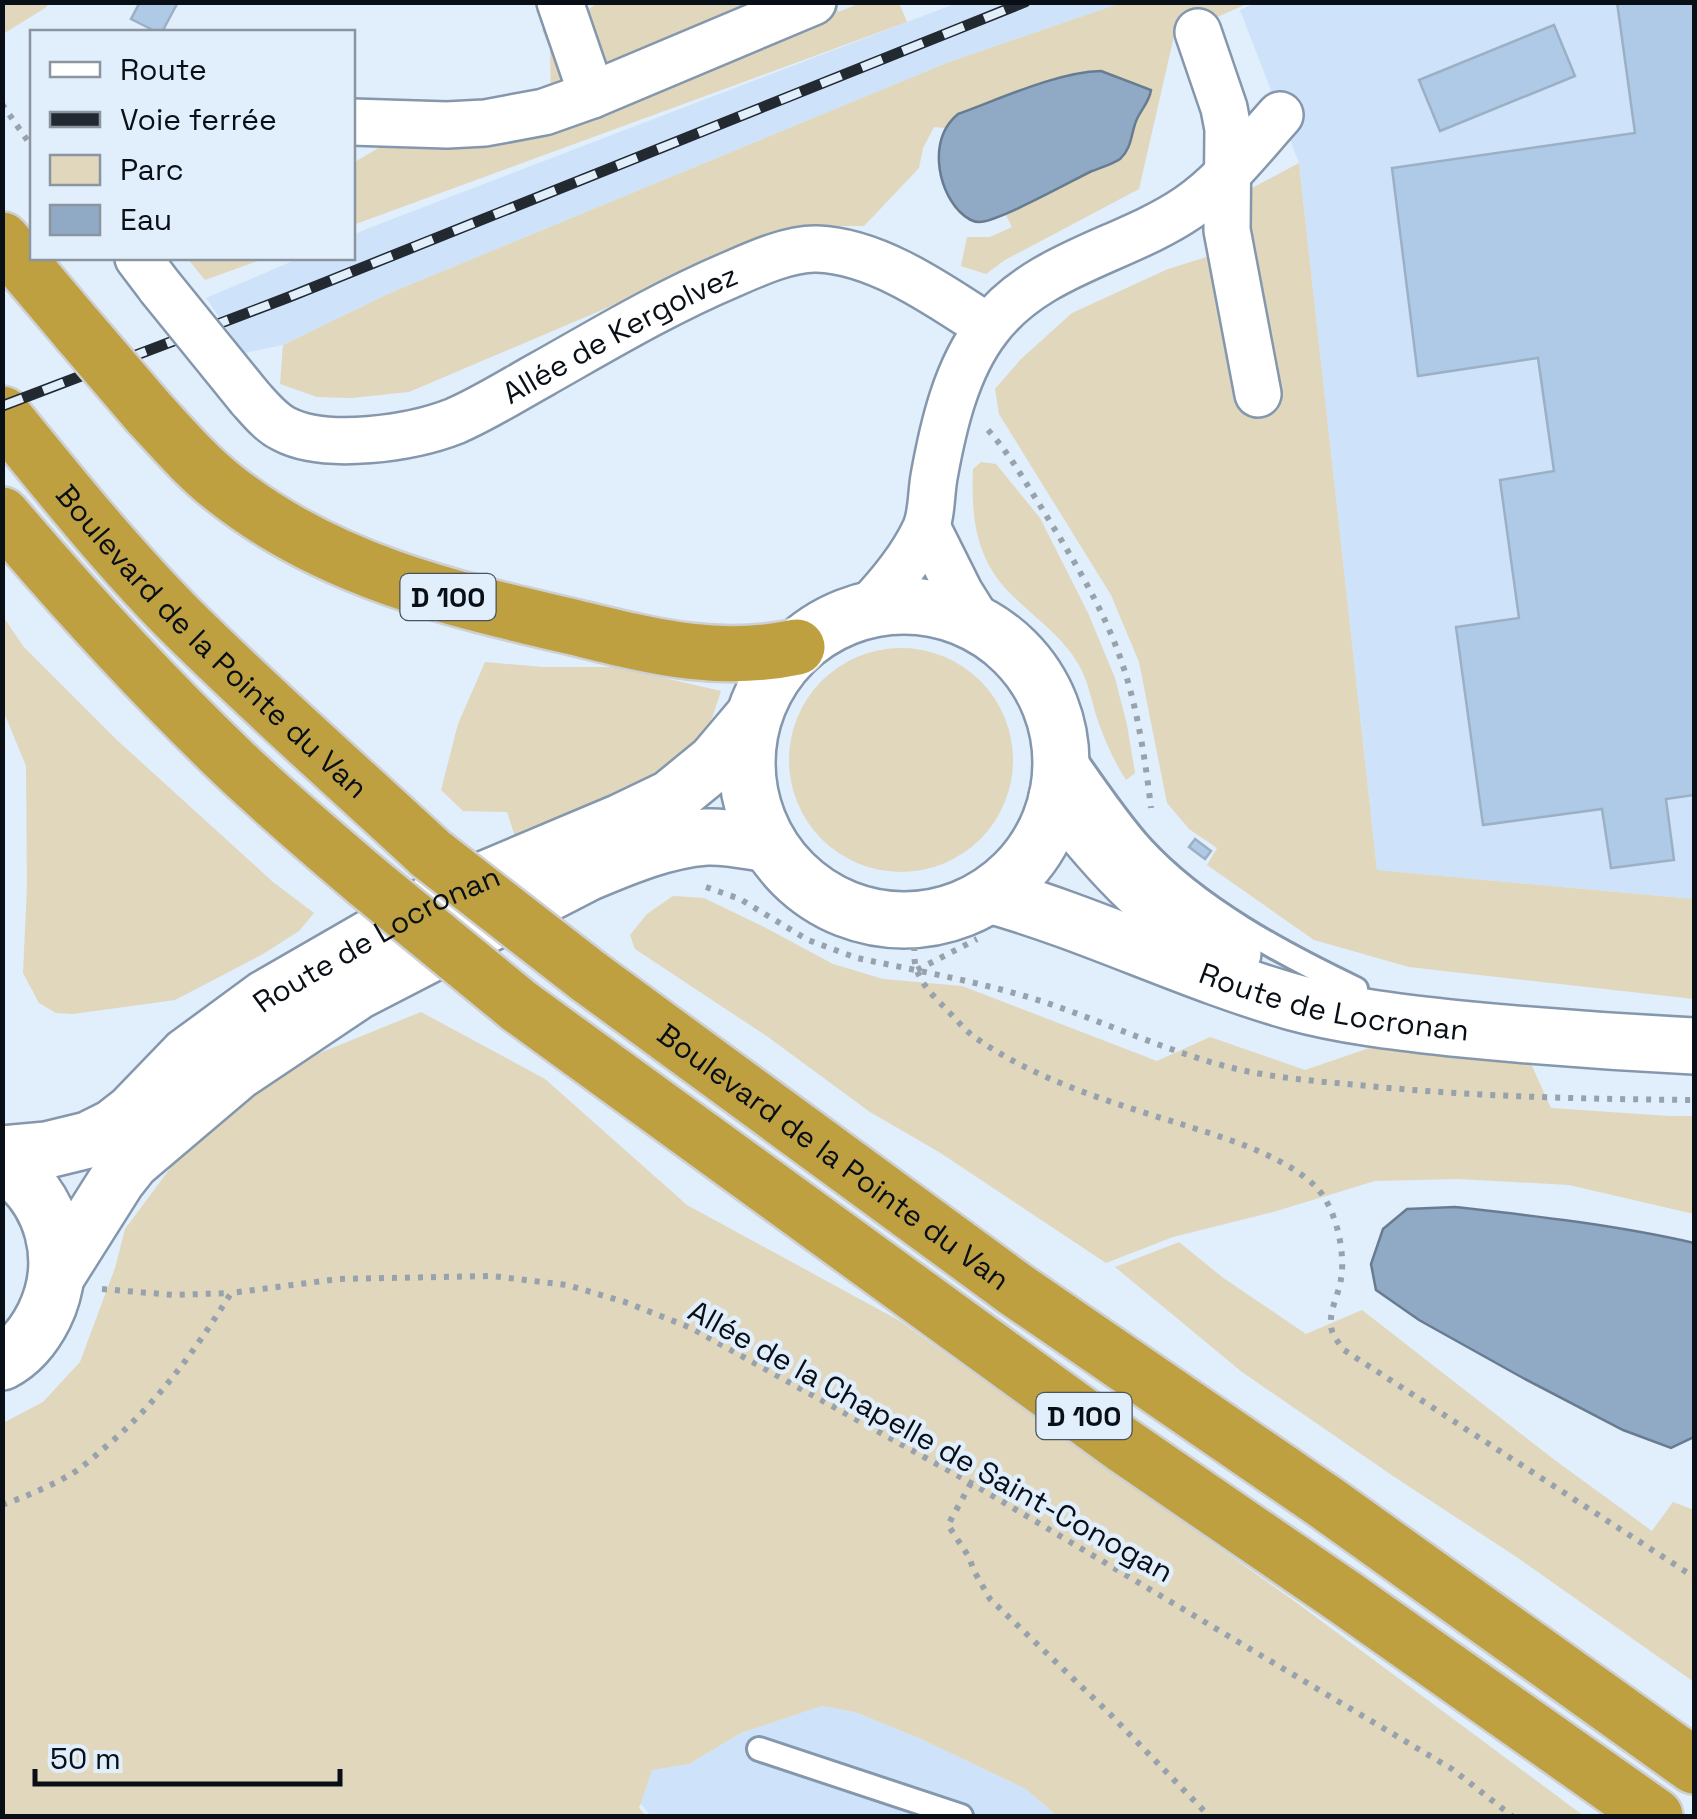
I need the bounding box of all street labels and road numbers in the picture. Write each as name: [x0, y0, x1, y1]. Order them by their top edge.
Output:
street label: Allée de Kergolvez: [495, 255, 743, 412]
street label: Boulevard de la Pointe du Van: [48, 476, 377, 806]
road number: D 100: [400, 574, 496, 620]
street label: Route de Locronan: [245, 856, 505, 1021]
street label: Route de Locronan: [1194, 953, 1471, 1049]
street label: Boulevard de la Pointe du Van: [650, 1014, 1018, 1298]
street label: Allée de la Chapelle de Saint-Conogan: [682, 1291, 1180, 1591]
road number: D 100: [1036, 1393, 1132, 1439]

